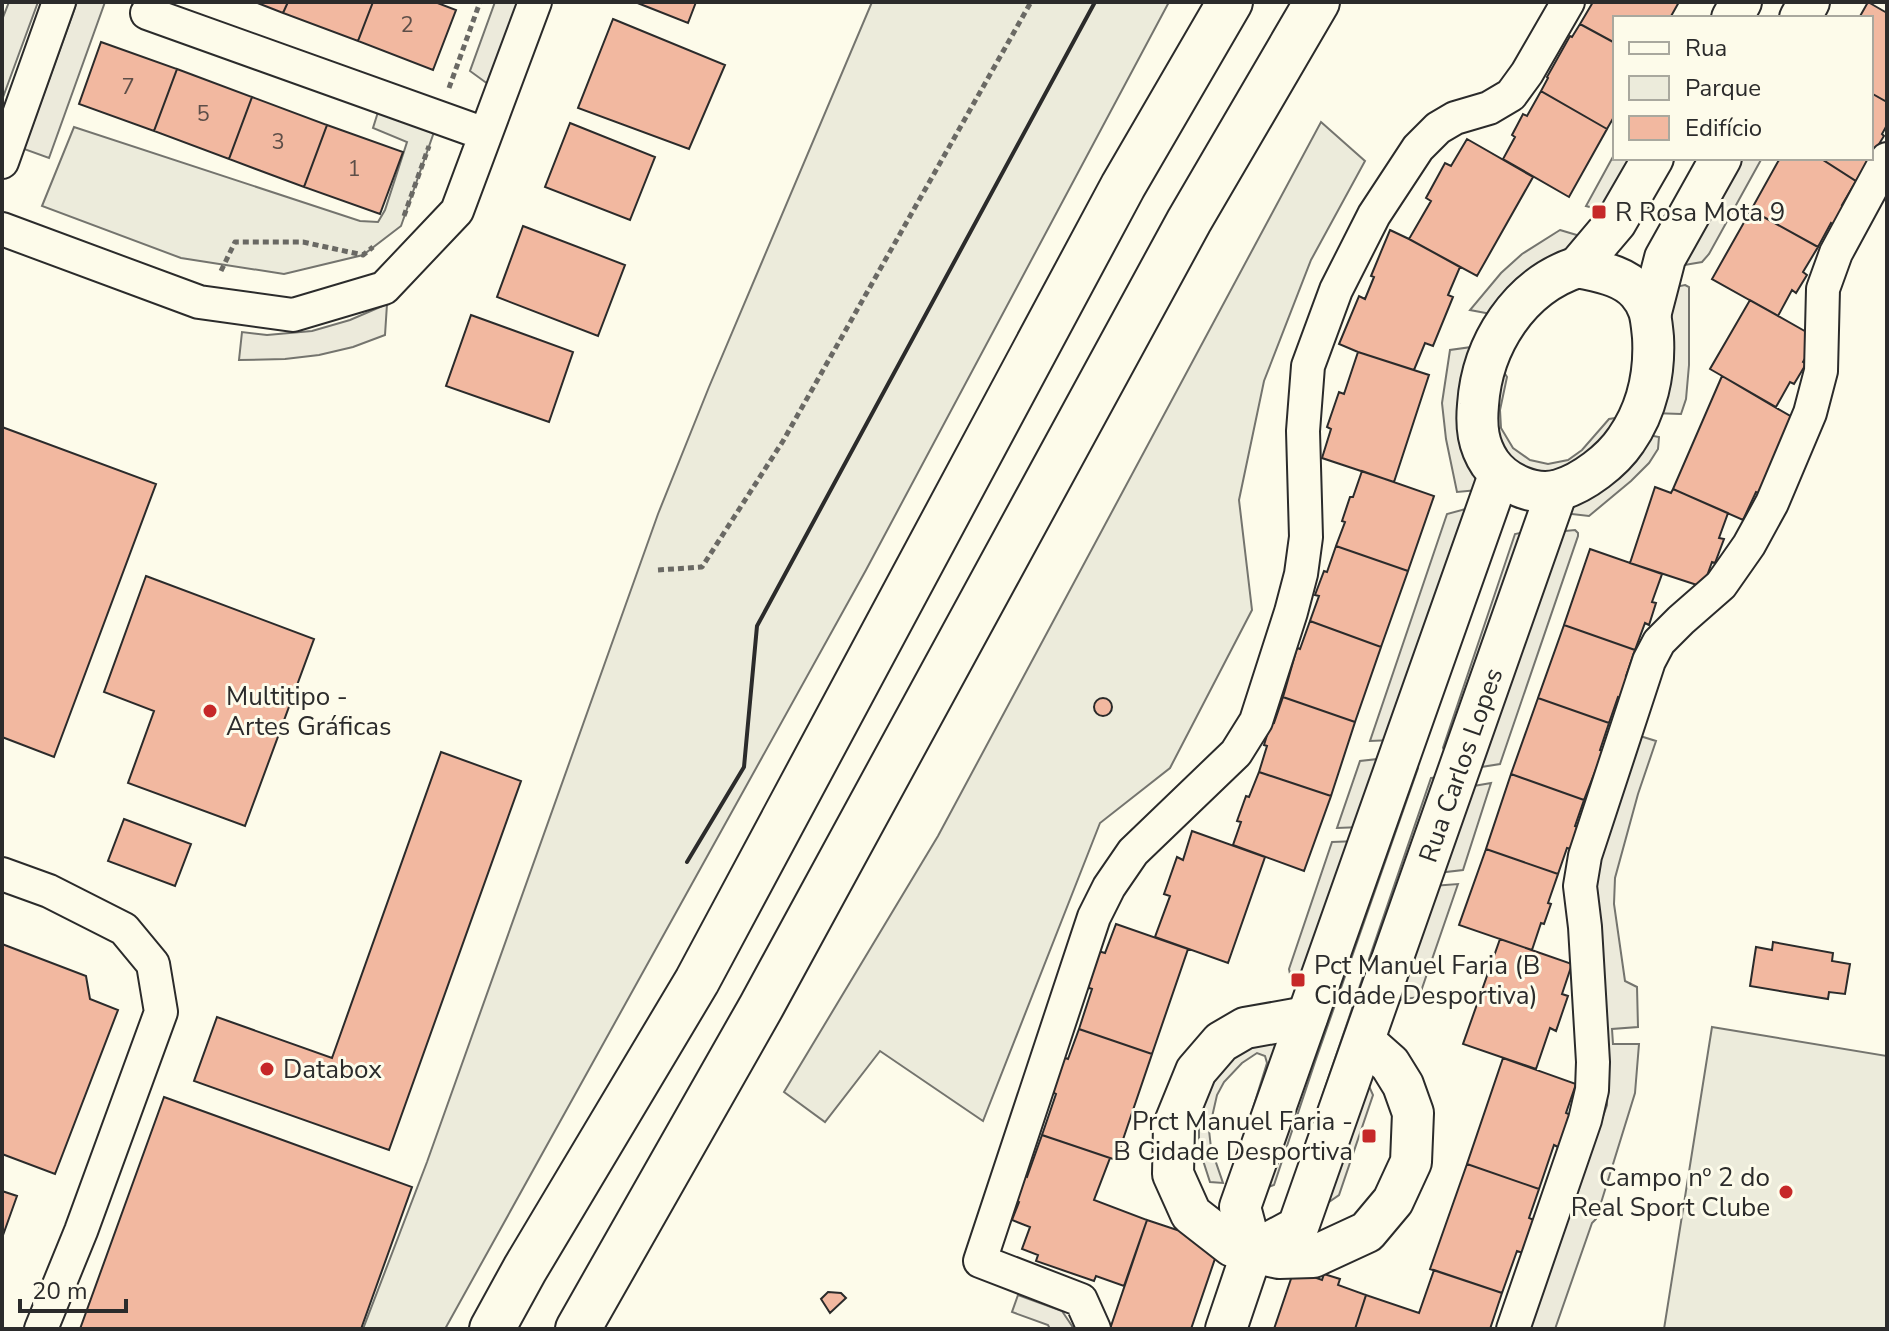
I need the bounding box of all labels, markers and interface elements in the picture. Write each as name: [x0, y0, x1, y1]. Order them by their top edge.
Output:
house number: 2: [400, 10, 414, 40]
legend: [1613, 16, 1873, 160]
text: Rua: [1685, 32, 1727, 64]
house number: 7: [121, 72, 135, 102]
text: Parque: [1685, 72, 1761, 104]
house number: 5: [196, 99, 210, 129]
text: Edifício: [1685, 112, 1762, 144]
house number: 3: [271, 127, 285, 157]
house number: 1: [347, 154, 361, 184]
place label: R Rosa Mota 9: [1615, 195, 1785, 230]
marker: R Rosa Mota 9: [1590, 203, 1608, 221]
street label: Rua Carlos Lopes: [1410, 663, 1511, 867]
place label: Multitipo - Artes Gráficas: [226, 679, 392, 744]
marker: Multitipo - Artes Gráficas: [201, 702, 219, 720]
place label: Pct Manuel Faria (B Cidade Desportiva): [1314, 948, 1540, 1013]
marker: Pct Manuel Faria (B Cidade Desportiva): [1289, 971, 1307, 989]
place label: Databox: [283, 1052, 382, 1087]
marker: Databox: [258, 1060, 276, 1078]
place label: Prct Manuel Faria - B Cidade Desportiva: [1113, 1104, 1353, 1169]
marker: Prct Manuel Faria - B Cidade Desportiva: [1360, 1127, 1378, 1145]
place label: Campo nº 2 do Real Sport Clube: [1571, 1160, 1770, 1225]
marker: Campo nº 2 do Real Sport Clube: [1777, 1183, 1795, 1201]
scale bar: [20, 1263, 126, 1313]
text: 20 m: [32, 1275, 88, 1307]

